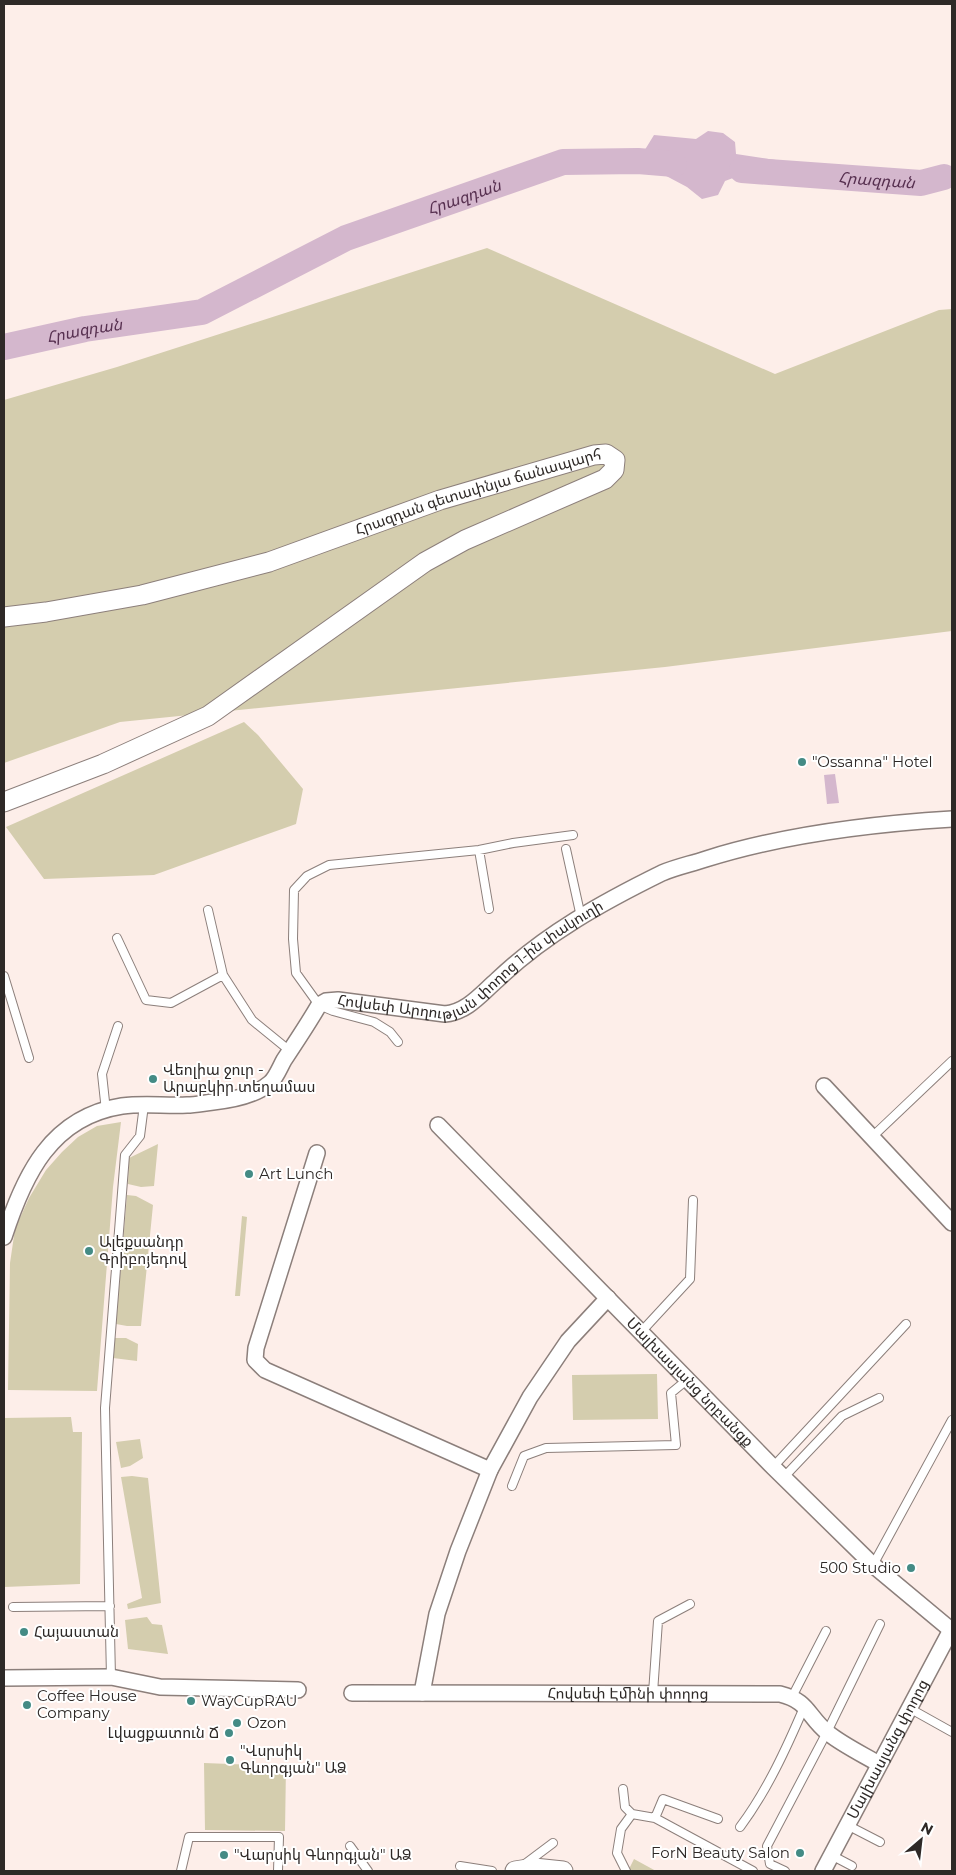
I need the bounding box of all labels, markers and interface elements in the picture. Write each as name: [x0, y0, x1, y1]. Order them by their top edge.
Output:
water label: Հրազդան: [838, 168, 917, 193]
water label: Հրազդան: [425, 175, 505, 219]
water label: Հրազդան: [45, 315, 125, 347]
street label: Հրազդան գետափնյա ճանապարհ: [352, 444, 602, 539]
place label: "Ossanna" Hotel: [812, 752, 933, 771]
marker: "Ossanna" Hotel: [796, 756, 808, 768]
street label: Հովսեփ Արղության փողոց 1-ին փակուղի: [336, 896, 606, 1023]
place label: Վեոլիա ջուր - Արաբկիր տեղամաս: [163, 1060, 315, 1096]
marker: Վեոլիա ջուր - Արաբկիր տեղամաս: [147, 1073, 159, 1085]
place label: Art Lunch: [259, 1164, 333, 1183]
marker: Art Lunch: [243, 1168, 255, 1180]
place label: Ալեքսանդր Գրիբոյեդով: [99, 1232, 188, 1268]
marker: Ալեքսանդր Գրիբոյեդով: [83, 1245, 95, 1257]
street label: Մալխասյանց նրբանցք: [623, 1313, 758, 1451]
place label: 500 Studio: [820, 1558, 901, 1577]
marker: 500 Studio: [905, 1562, 917, 1574]
place label: Հայաստան: [34, 1622, 119, 1641]
marker: Հայաստան: [18, 1626, 30, 1638]
street label: Մալխասյանց փողոց: [842, 1676, 932, 1822]
street label: Հովսեփ Էմինի փողոց: [548, 1683, 708, 1703]
place label: Coffee House Company: [37, 1686, 137, 1722]
place label: WayCupRAU: [201, 1691, 297, 1710]
marker: WayCupRAU: [185, 1695, 197, 1707]
marker: Coffee House Company: [21, 1699, 33, 1711]
place label: Ozon: [247, 1713, 287, 1732]
marker: Ozon: [231, 1717, 243, 1729]
place label: Լվացքատուն Ճ: [108, 1723, 219, 1742]
marker: Լվացքատուն Ճ: [223, 1727, 235, 1739]
place label: "Վսրսիկ Գևորգյան" ԱՁ: [240, 1741, 347, 1777]
marker: "Վսրսիկ Գևորգյան" ԱՁ: [224, 1754, 236, 1766]
north arrow: [896, 1815, 946, 1865]
text: N: [918, 1818, 936, 1839]
place label: ForN Beauty Salon: [651, 1843, 790, 1862]
place label: "Վարսիկ Գևորգյան" ԱՁ: [234, 1845, 412, 1864]
marker: ForN Beauty Salon: [794, 1847, 806, 1859]
marker: "Վարսիկ Գևորգյան" ԱՁ: [218, 1849, 230, 1861]

